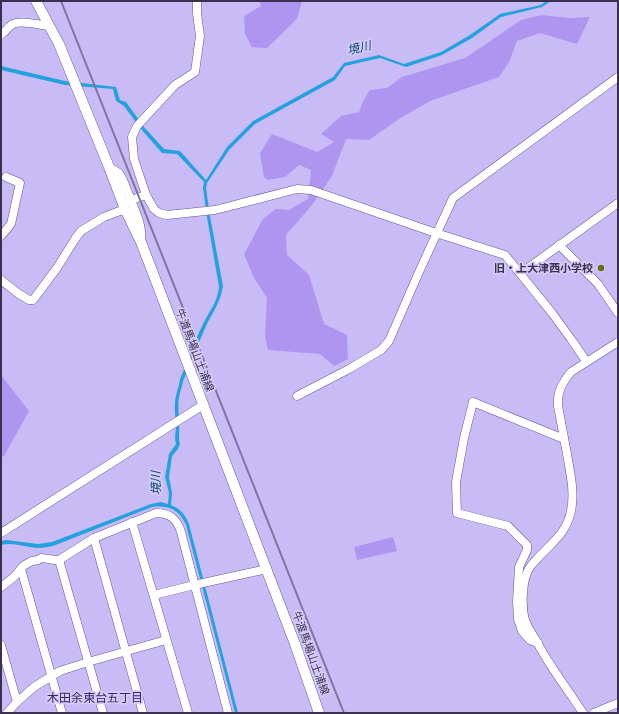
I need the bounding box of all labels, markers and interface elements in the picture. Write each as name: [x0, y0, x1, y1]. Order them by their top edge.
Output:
water label: 境川: [346, 37, 374, 58]
place label: 旧・上大津西小学校: [494, 261, 593, 275]
marker: 旧・上大津西小学校: [596, 263, 606, 273]
street label: 牛渡馬場山土浦線: [173, 306, 217, 394]
water label: 境川: [148, 469, 163, 495]
street label: 牛渡馬場山土浦線: [289, 609, 333, 697]
district label: 木田余東台五丁目: [47, 690, 143, 705]

